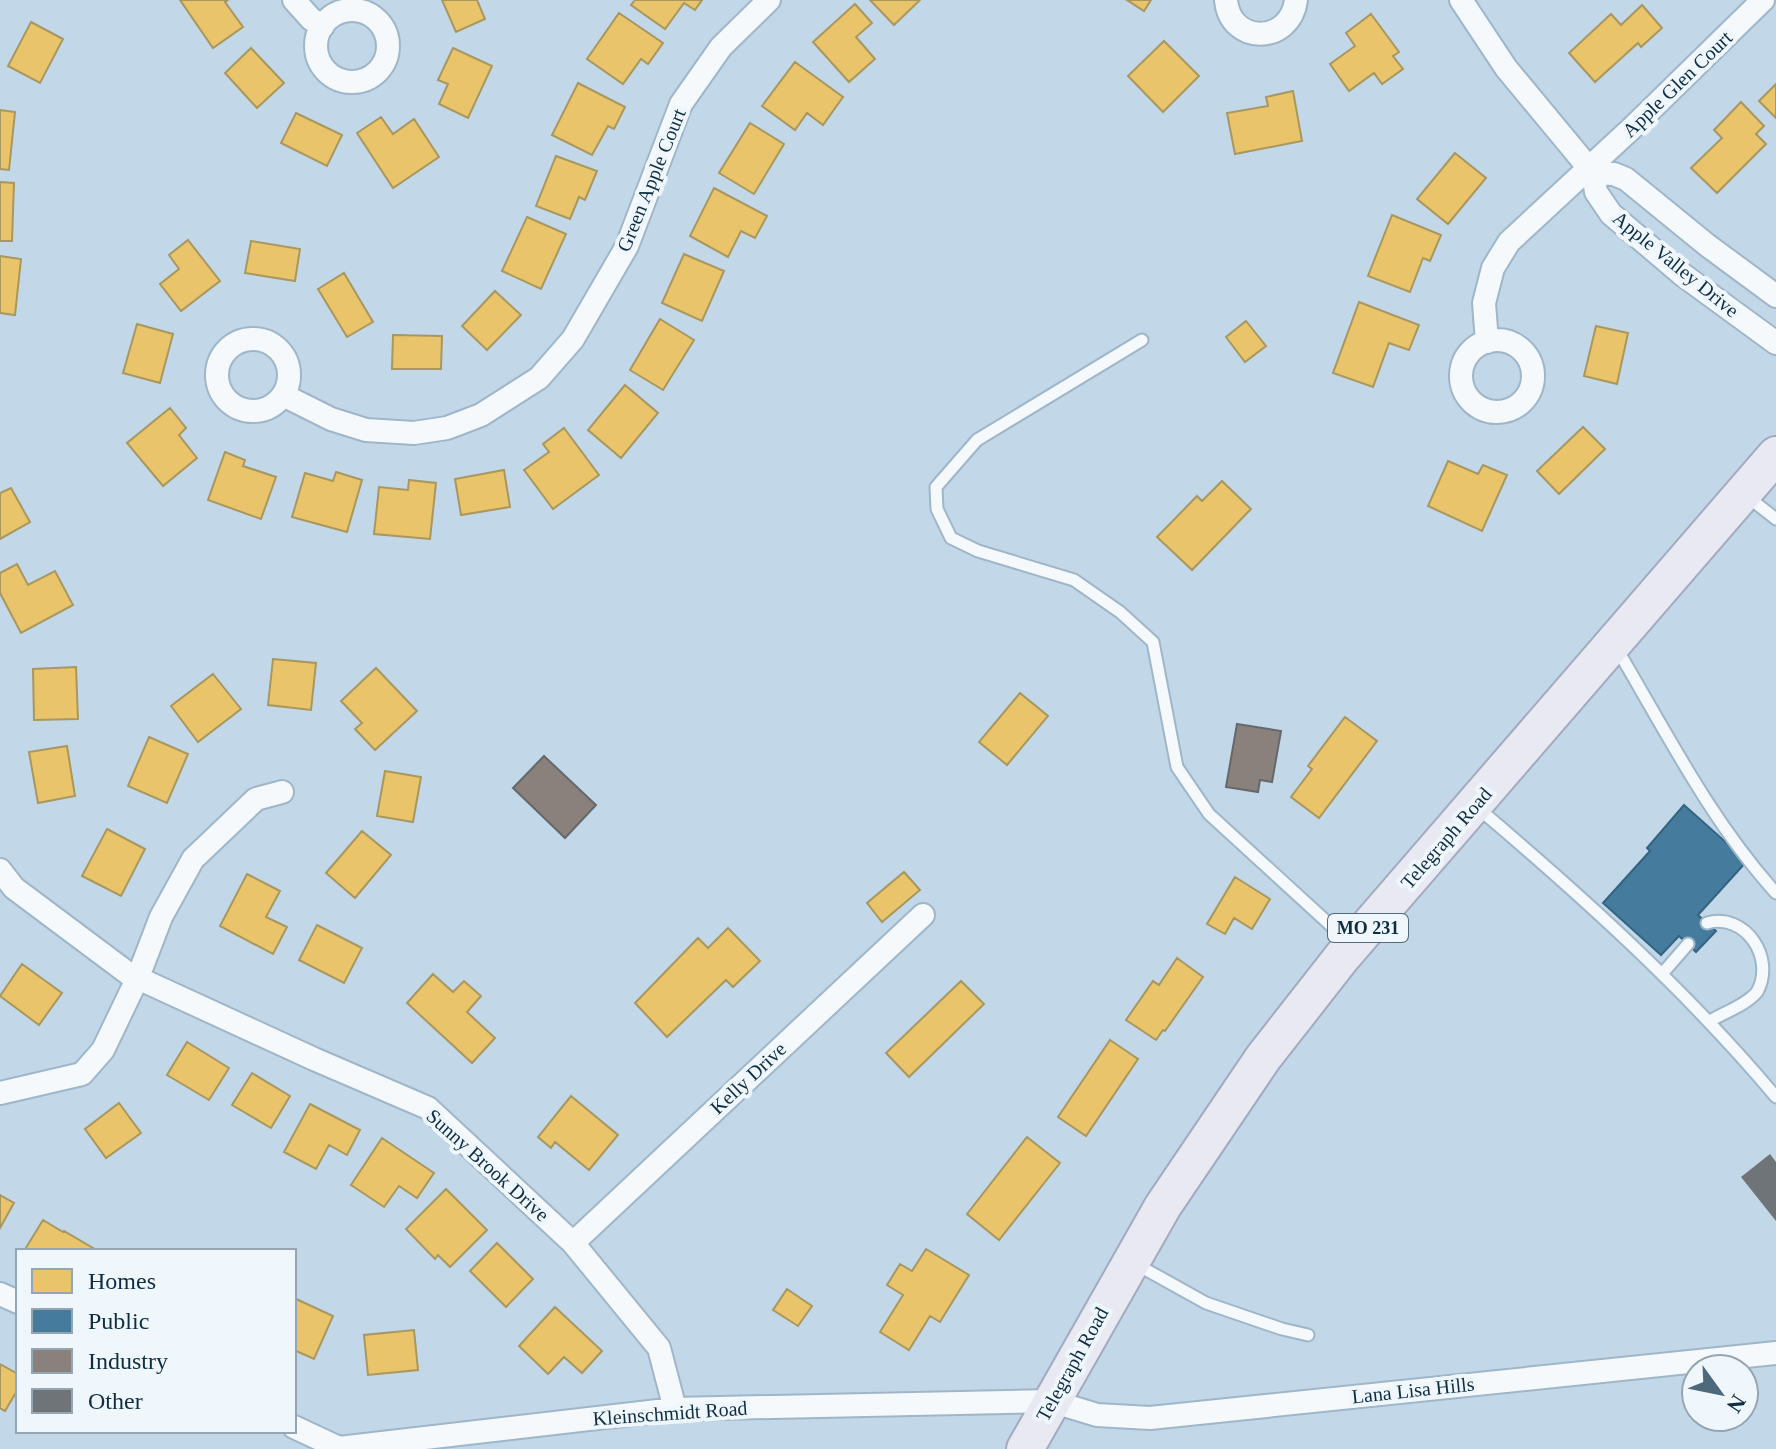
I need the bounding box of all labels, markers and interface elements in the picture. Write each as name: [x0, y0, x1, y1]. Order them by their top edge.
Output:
street label: Apple Glen Court: [1618, 26, 1737, 142]
street label: Green Apple Court: [612, 105, 691, 255]
street label: Apple Valley Drive: [1608, 207, 1743, 322]
street label: Telegraph Road: [1396, 783, 1497, 894]
road number: MO 231: [1328, 914, 1408, 942]
street label: Kelly Drive: [706, 1037, 791, 1119]
street label: Sunny Brook Drive: [422, 1104, 554, 1226]
legend: [16, 1249, 296, 1433]
text: Homes: [88, 1268, 156, 1294]
street label: Telegraph Road: [1032, 1303, 1113, 1425]
text: Public: [88, 1308, 149, 1334]
text: Industry: [88, 1348, 168, 1374]
north arrow: [1680, 1353, 1760, 1433]
street label: Lana Lisa Hills: [1351, 1373, 1476, 1407]
text: Other: [88, 1388, 143, 1414]
text: N: [1721, 1390, 1751, 1417]
street label: Kleinschmidt Road: [592, 1397, 748, 1429]

